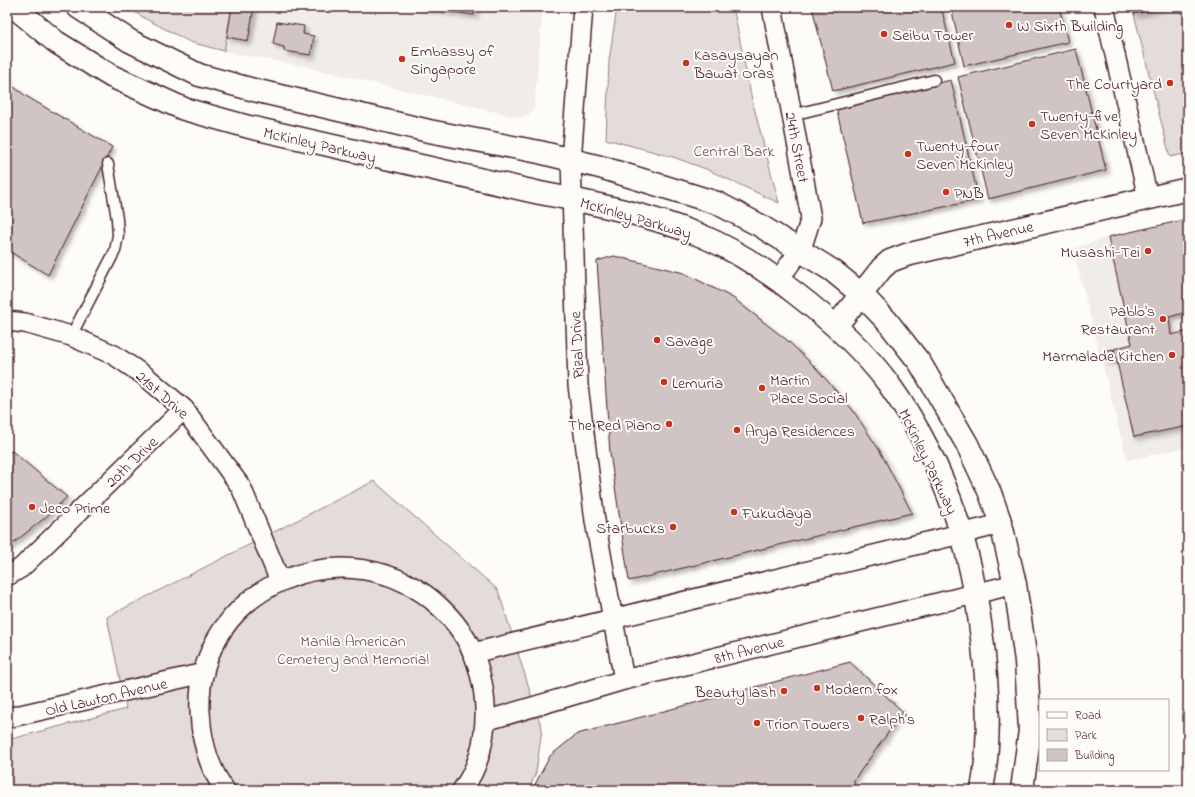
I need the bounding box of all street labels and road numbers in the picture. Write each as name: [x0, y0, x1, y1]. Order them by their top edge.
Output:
street label: 24th Street: [777, 110, 815, 186]
street label: McKinley Parkway: [261, 121, 378, 171]
street label: McKinley Parkway: [577, 192, 694, 246]
street label: 7th Avenue: [961, 215, 1037, 255]
street label: Rizal Drive: [564, 310, 592, 379]
street label: 21st Drive: [130, 365, 194, 426]
street label: McKinley Parkway: [891, 405, 963, 519]
street label: 20th Drive: [101, 431, 165, 494]
street label: 8th Avenue: [712, 631, 788, 671]
street label: Old Lawton Avenue: [43, 672, 171, 724]

